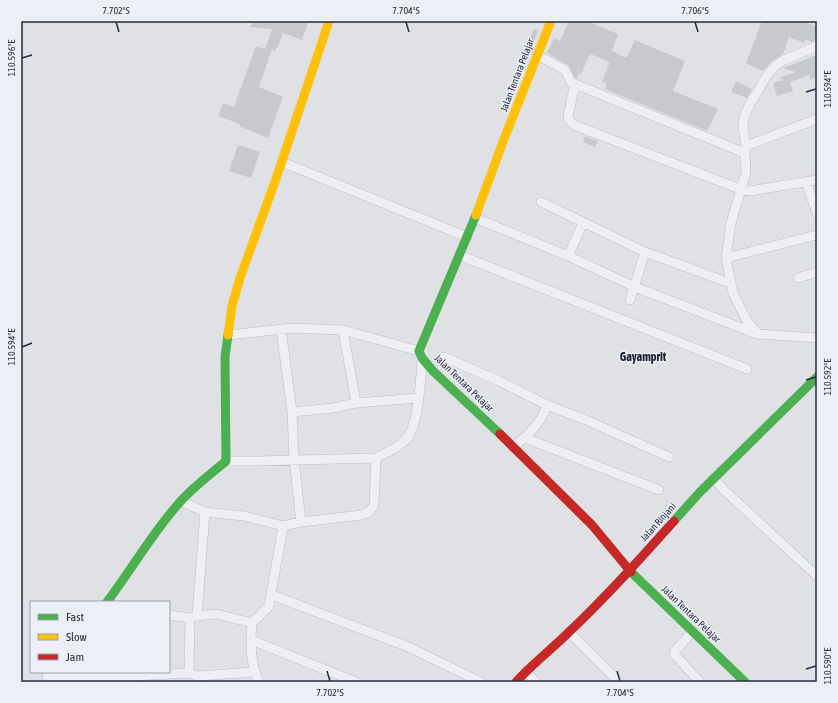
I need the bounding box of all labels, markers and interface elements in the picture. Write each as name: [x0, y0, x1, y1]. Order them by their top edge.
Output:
text: 7.702°S: [102, 5, 130, 16]
text: 7.704°S: [392, 5, 420, 16]
text: 7.706°S: [681, 5, 709, 16]
street label: Jalan Tentara Pelajar: [498, 36, 536, 113]
text: 110.596°E: [6, 39, 17, 77]
text: 110.594°E: [822, 70, 833, 108]
text: 110.594°E: [6, 328, 17, 366]
district label: Gayamprit: [620, 350, 667, 364]
street label: Jalan Tentara Pelajar: [432, 352, 496, 415]
text: 110.592°E: [822, 358, 833, 396]
street label: Jalan Rinjani: [638, 501, 678, 543]
street label: Jalan Tentara Pelajar: [659, 583, 723, 646]
legend: [30, 601, 170, 673]
text: Fast: [66, 610, 84, 624]
text: Slow: [66, 630, 87, 644]
text: 110.590°E: [822, 647, 833, 685]
text: Jam: [66, 650, 84, 664]
text: 7.702°S: [316, 687, 344, 698]
text: 7.704°S: [606, 687, 634, 698]

